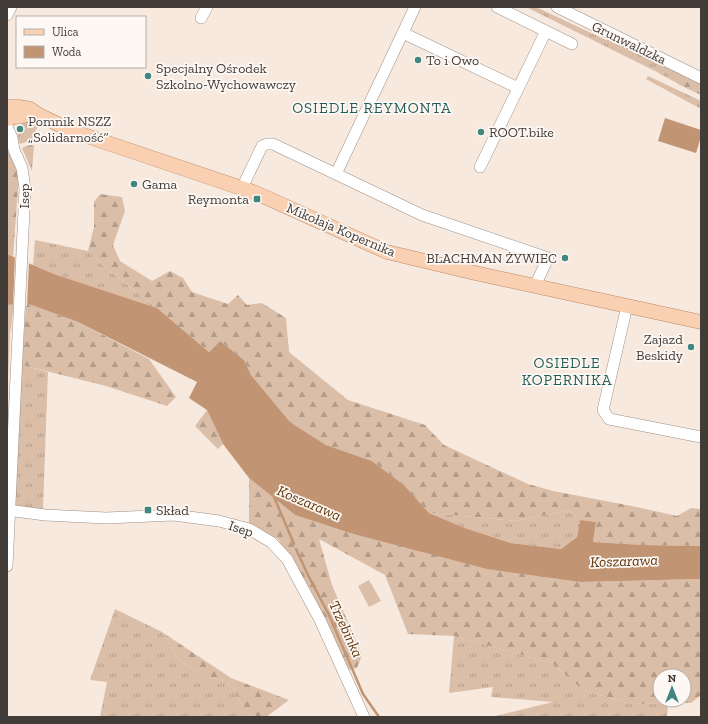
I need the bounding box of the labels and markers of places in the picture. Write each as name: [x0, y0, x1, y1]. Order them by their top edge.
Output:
place label: To i Owo: [426, 52, 479, 69]
marker: To i Owo: [413, 55, 423, 65]
place label: Specjalny Ośrodek Szkolno-Wychowawczy: [156, 60, 297, 93]
marker: Specjalny Ośrodek Szkolno-Wychowawczy: [143, 71, 153, 81]
place label: Pomnik NSZZ „Solidarność”: [28, 113, 111, 146]
marker: Pomnik NSZZ „Solidarność”: [15, 124, 25, 134]
place label: ROOT.bike: [489, 124, 554, 141]
marker: ROOT.bike: [476, 127, 486, 137]
place label: Gama: [142, 176, 178, 193]
marker: Gama: [129, 179, 139, 189]
place label: Reymonta: [188, 191, 249, 208]
marker: Reymonta: [252, 194, 262, 204]
place label: BLACHMAN ŻYWIEC: [426, 250, 557, 267]
marker: BLACHMAN ŻYWIEC: [560, 253, 570, 263]
place label: Zajazd Beskidy: [636, 331, 684, 364]
marker: Zajazd Beskidy: [686, 342, 696, 352]
place label: Skład: [156, 502, 189, 519]
marker: Skład: [143, 505, 153, 515]

